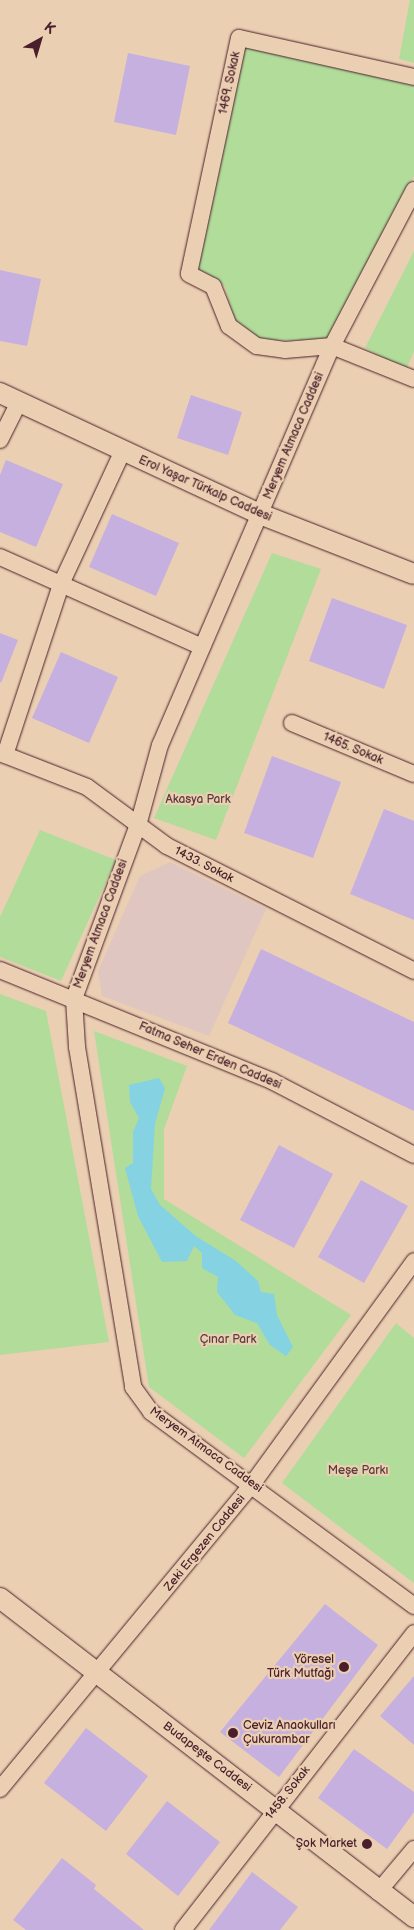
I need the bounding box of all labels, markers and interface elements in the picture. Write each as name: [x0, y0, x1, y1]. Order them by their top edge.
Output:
north arrow: [15, 15, 65, 65]
text: K: [41, 18, 59, 38]
street label: 1469. Sokak: [216, 50, 244, 116]
street label: Meryem Atmaca Caddesi: [261, 370, 327, 502]
street label: Erol Yaşar Türkalp Caddesi: [136, 453, 274, 525]
street label: 1465. Sokak: [321, 730, 385, 768]
park label: Akasya Park: [165, 793, 231, 807]
street label: 1433. Sokak: [172, 844, 236, 886]
street label: Meryem Atmaca Caddesi: [71, 857, 131, 991]
street label: Fatma Seher Erden Caddesi: [136, 1019, 284, 1093]
park label: Çınar Park: [200, 1333, 256, 1347]
street label: Meryem Atmaca Caddesi: [147, 1404, 265, 1496]
park label: Meşe Parkı: [328, 1464, 388, 1478]
street label: Zeki Ergezen Caddesi: [162, 1492, 248, 1594]
place label: Yöresel Türk Mutfağı: [267, 1653, 334, 1681]
marker: Yöresel Türk Mutfağı: [338, 1661, 350, 1673]
street label: Budapeşte Caddesi: [160, 1719, 254, 1795]
place label: Ceviz Anaokulları Çukurambar: [243, 1719, 336, 1747]
marker: Ceviz Anaokulları Çukurambar: [227, 1727, 239, 1739]
street label: 1458. Sokak: [263, 1763, 313, 1823]
place label: Şok Market: [296, 1837, 357, 1851]
marker: Şok Market: [361, 1838, 373, 1850]

